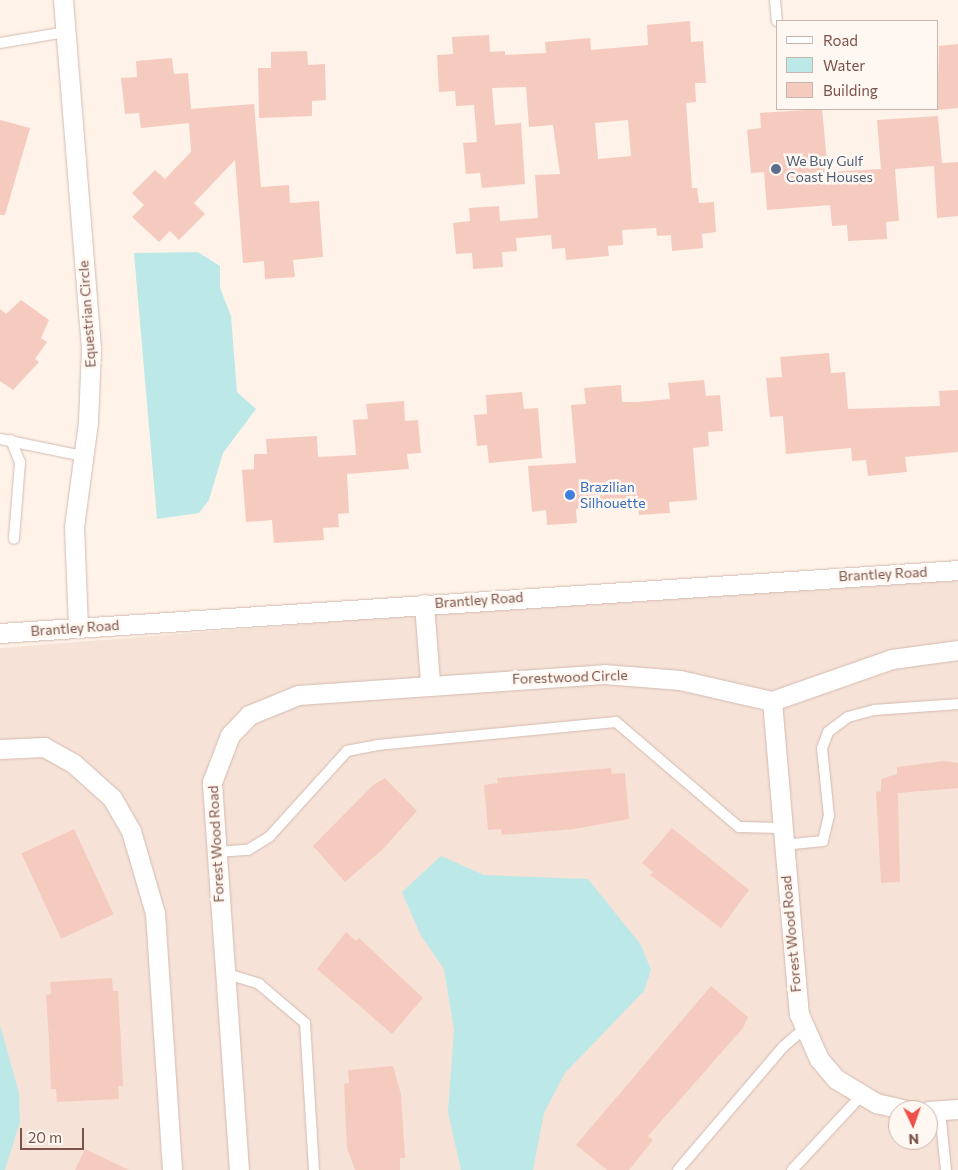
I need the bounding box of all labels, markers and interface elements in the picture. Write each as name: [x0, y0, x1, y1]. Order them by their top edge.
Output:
legend: [776, 20, 938, 110]
text: Road: [823, 31, 858, 49]
text: Water: [823, 56, 865, 74]
text: Building: [823, 81, 878, 99]
place label: We Buy Gulf Coast Houses: [786, 153, 873, 186]
marker: We Buy Gulf Coast Houses: [770, 163, 782, 175]
street label: Equestrian Circle: [75, 260, 99, 368]
place label: Brazilian Silhouette: [580, 479, 646, 512]
marker: Brazilian Silhouette: [564, 489, 576, 501]
street label: Brantley Road: [838, 563, 928, 585]
street label: Brantley Road: [434, 589, 524, 611]
street label: Brantley Road: [30, 617, 120, 639]
street label: Forestwood Circle: [512, 667, 628, 687]
street label: Forest Wood Road: [205, 785, 227, 903]
street label: Forest Wood Road: [778, 875, 804, 993]
north arrow: [888, 1100, 938, 1150]
scale bar: [22, 1118, 86, 1150]
text: 20 m: [28, 1128, 62, 1146]
text: N: [908, 1131, 919, 1148]

